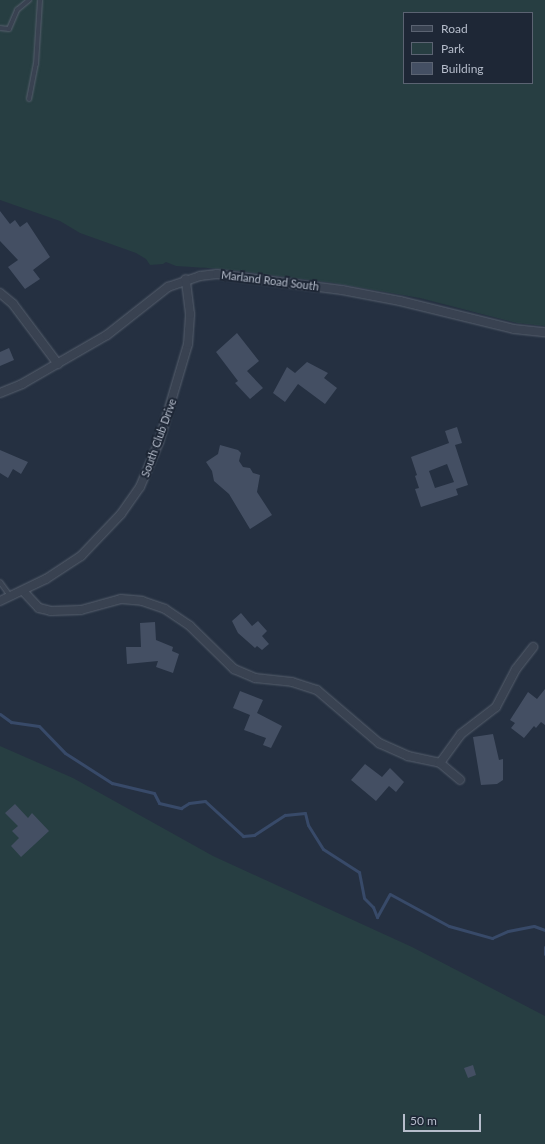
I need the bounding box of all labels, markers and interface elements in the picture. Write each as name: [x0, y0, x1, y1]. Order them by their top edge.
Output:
legend: [403, 12, 533, 84]
text: Road: [441, 21, 468, 36]
text: Park: [441, 41, 464, 56]
text: Building: [441, 61, 484, 76]
street label: Marland Road South: [220, 268, 320, 294]
street label: South Club Drive: [139, 397, 179, 479]
scale bar: [405, 1106, 483, 1132]
text: 50 m: [410, 1113, 437, 1128]

